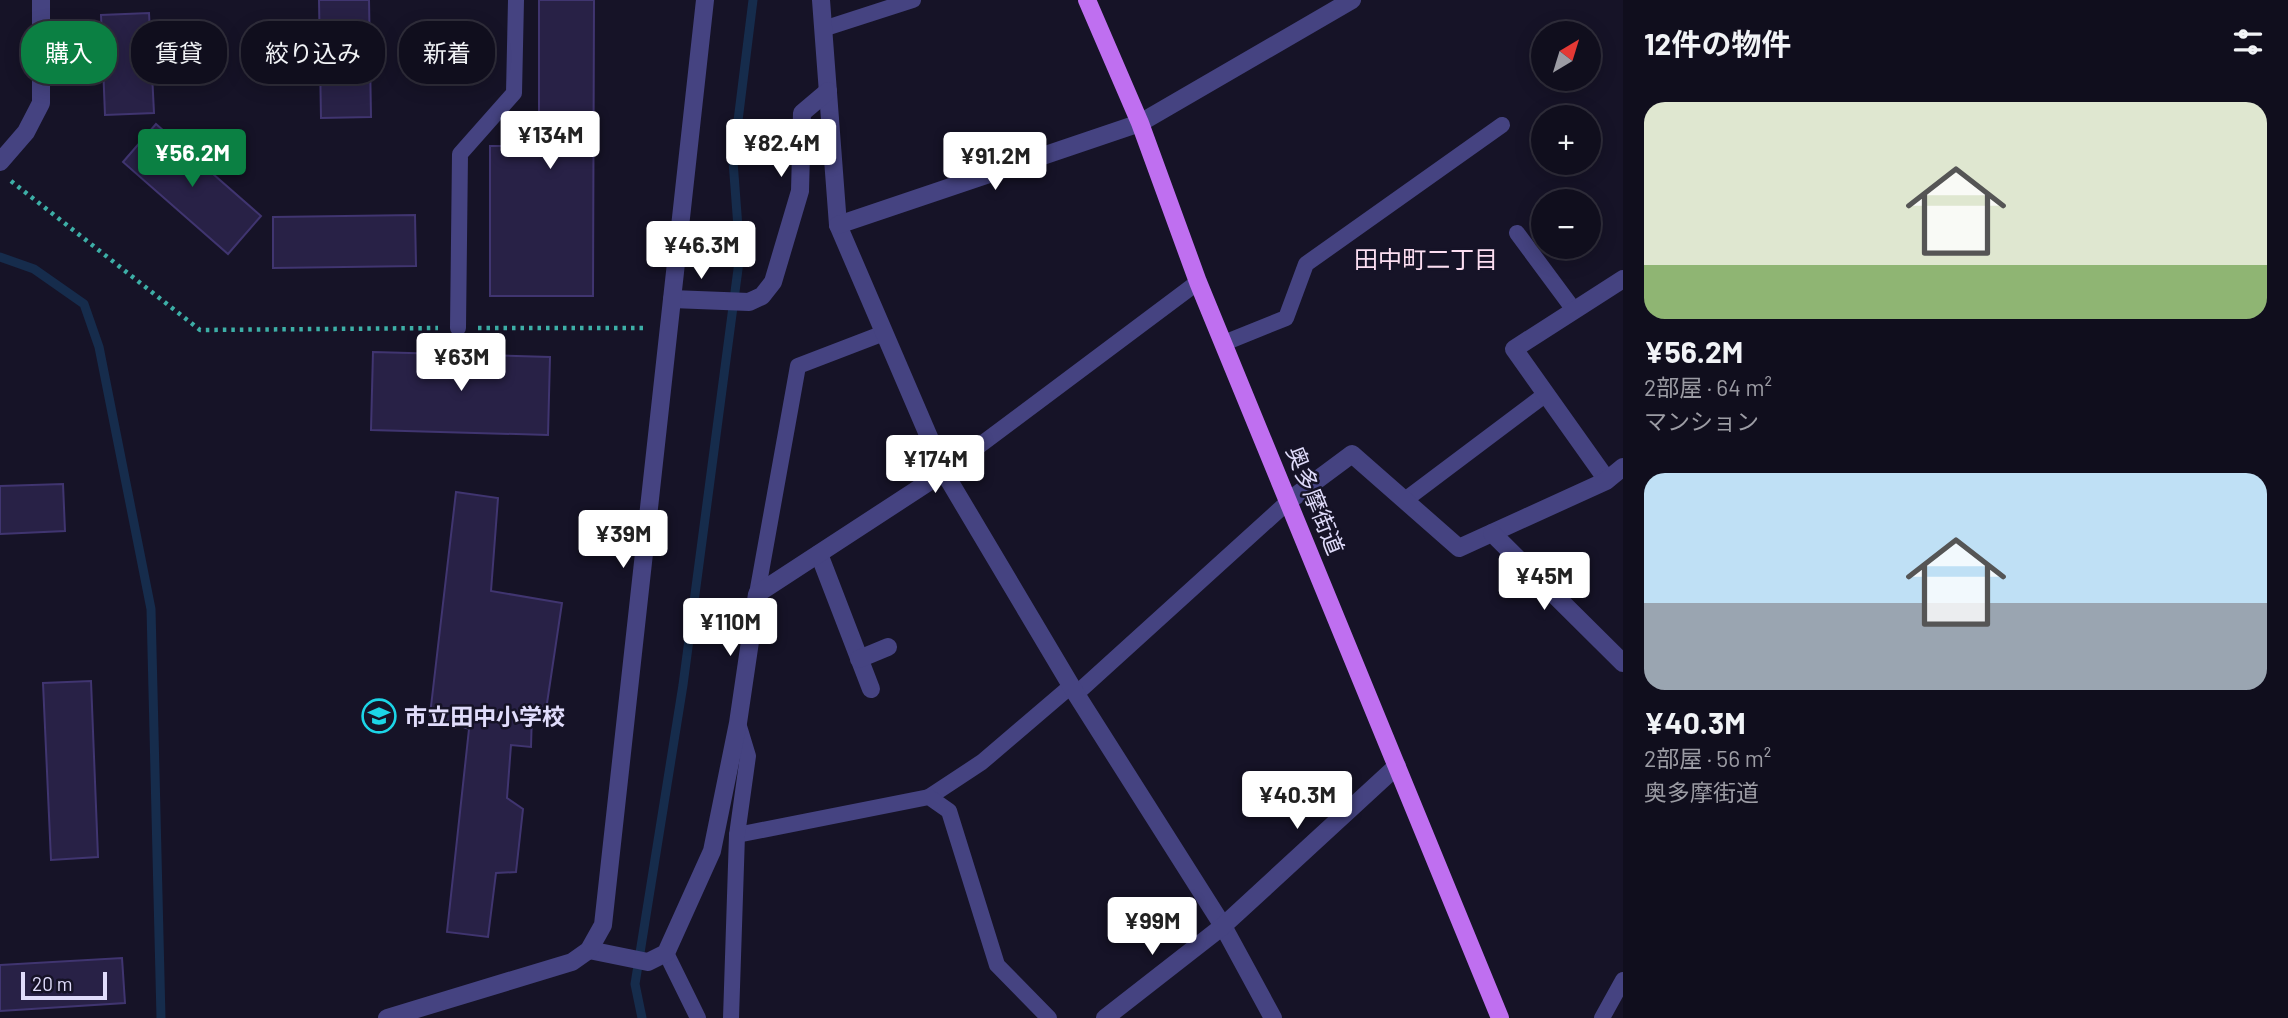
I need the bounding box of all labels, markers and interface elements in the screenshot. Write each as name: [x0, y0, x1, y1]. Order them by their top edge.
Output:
chip: 購入: [21, 21, 117, 84]
chip: 賃貸: [131, 21, 227, 84]
chip: 絞り込み: [241, 21, 385, 84]
chip: 新着: [399, 21, 495, 84]
north arrow: [1531, 21, 1601, 91]
map controls: [1531, 21, 1601, 259]
icon: filters: [2229, 23, 2267, 61]
text: 12件の物件: [1644, 25, 1791, 61]
button: +: [1531, 105, 1601, 175]
pin: ¥134M: [501, 111, 599, 171]
text: ¥134M: [517, 120, 583, 148]
pin: ¥82.4M: [724, 120, 838, 179]
text: ¥82.4M: [742, 128, 820, 156]
pin: ¥56.2M: [135, 130, 249, 189]
pin: ¥91.2M: [938, 132, 1052, 192]
text: ¥56.2M: [154, 138, 230, 166]
text: ¥91.2M: [959, 141, 1031, 169]
icon: home: [1893, 148, 2019, 274]
button: −: [1531, 189, 1601, 259]
pin: ¥46.3M: [644, 222, 758, 281]
text: ¥46.3M: [662, 230, 740, 258]
district label: 田中町二丁目: [1354, 244, 1498, 273]
text: ¥56.2M: [1644, 333, 1743, 369]
pin: ¥63M: [420, 334, 502, 393]
text: ¥63M: [433, 342, 490, 370]
text: 2部屋 · 64 m²: [1644, 373, 1772, 401]
text: マンション: [1644, 407, 1759, 435]
pin: ¥174M: [886, 435, 984, 495]
street label: 奥多摩街道: [1281, 441, 1351, 559]
text: ¥174M: [902, 444, 968, 472]
pin: ¥39M: [582, 510, 664, 570]
text: ¥39M: [595, 519, 651, 547]
icon: home: [1893, 519, 2019, 645]
pin: ¥45M: [1503, 552, 1585, 612]
text: ¥45M: [1515, 561, 1573, 589]
pin: ¥110M: [681, 598, 779, 658]
text: ¥110M: [699, 607, 761, 635]
school or university icon: 市立田中小学校: [360, 697, 398, 735]
place label: 市立田中小学校: [404, 702, 565, 730]
text: ¥40.3M: [1644, 704, 1746, 740]
text: 2部屋 · 56 m²: [1644, 744, 1771, 772]
pin: ¥40.3M: [1240, 772, 1354, 831]
text: 奥多摩街道: [1644, 778, 1759, 806]
text: ¥40.3M: [1258, 780, 1336, 808]
pin: ¥99M: [1111, 898, 1193, 957]
text: ¥99M: [1124, 906, 1180, 934]
scale bar: [21, 969, 107, 1001]
text: 20 m: [32, 972, 72, 995]

